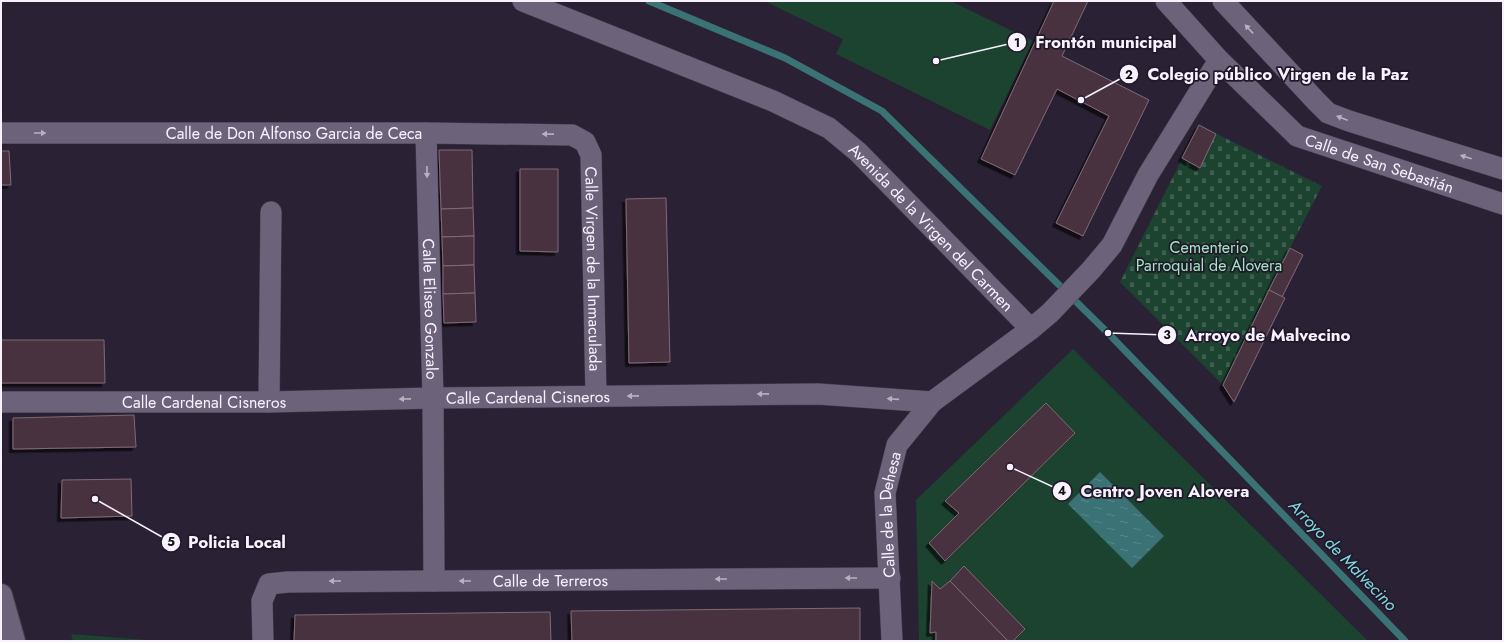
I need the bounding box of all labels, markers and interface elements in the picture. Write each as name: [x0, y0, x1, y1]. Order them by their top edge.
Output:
one-way arrow: [1244, 24, 1254, 34]
callout: Frontón municipal: [1007, 28, 1185, 57]
text: Frontón municipal: [1035, 30, 1177, 54]
text: 1: [1014, 34, 1020, 52]
callout: Colegio público Virgen de la Paz: [1119, 60, 1416, 89]
text: Colegio público Virgen de la Paz: [1147, 62, 1409, 86]
text: 2: [1125, 66, 1133, 84]
one-way arrow: [1335, 115, 1347, 121]
street label: Calle de Don Alfonso Garcia de Ceca: [166, 122, 422, 145]
street label: Calle de San Sebastián: [1302, 128, 1457, 199]
one-way arrow: [34, 130, 47, 136]
one-way arrow: [541, 131, 554, 137]
street label: Avenida de la Virgen del Carmen: [844, 138, 1019, 317]
one-way arrow: [1459, 154, 1471, 160]
one-way arrow: [424, 166, 430, 179]
street label: Calle Virgen de la Inmaculada: [579, 166, 606, 372]
park label: Cementerio Parroquial de Alovera: [1136, 236, 1282, 277]
street label: Calle Eliseo Gonzalo: [417, 238, 444, 380]
callout: Arroyo de Malvecino: [1157, 320, 1358, 349]
text: Arroyo de Malvecino: [1184, 323, 1351, 347]
text: 3: [1163, 326, 1171, 344]
street label: Calle Cardenal Cisneros: [446, 385, 610, 410]
street label: Calle Cardenal Cisneros: [122, 391, 286, 414]
one-way arrow: [756, 391, 769, 397]
one-way arrow: [626, 393, 639, 399]
one-way arrow: [887, 395, 899, 402]
one-way arrow: [398, 396, 411, 402]
street label: Calle de la Dehesa: [874, 449, 907, 578]
callout: Centro Joven Alovera: [1052, 476, 1257, 505]
text: Centro Joven Alovera: [1081, 479, 1249, 503]
text: 4: [1058, 482, 1066, 500]
water label: Arroyo de Malvecino: [1283, 493, 1403, 616]
callout: Policia Local: [161, 527, 294, 556]
text: Policia Local: [188, 530, 286, 554]
text: 5: [167, 533, 175, 551]
street label: Calle de Terreros: [493, 569, 608, 593]
one-way arrow: [844, 575, 857, 581]
one-way arrow: [714, 576, 727, 582]
one-way arrow: [328, 578, 341, 584]
one-way arrow: [458, 578, 471, 584]

